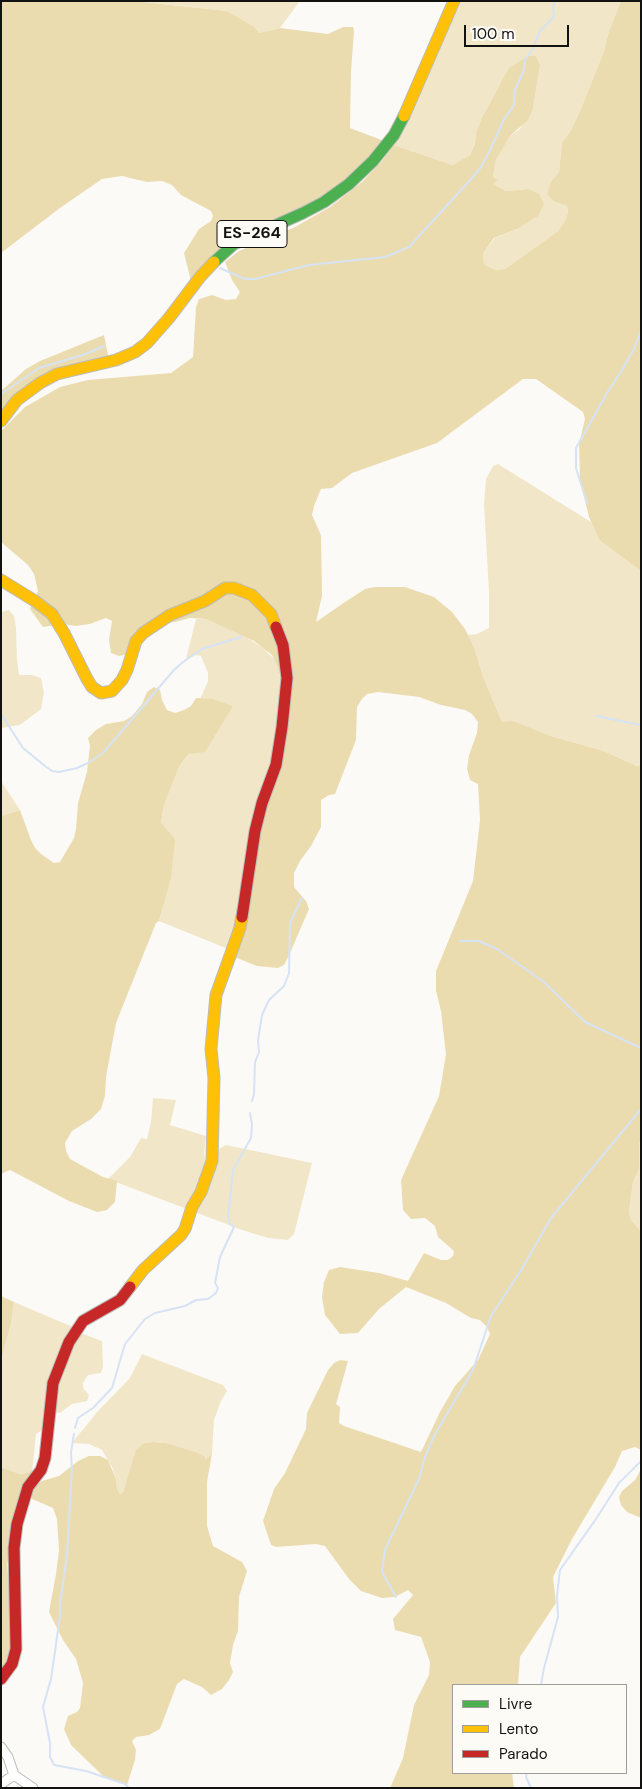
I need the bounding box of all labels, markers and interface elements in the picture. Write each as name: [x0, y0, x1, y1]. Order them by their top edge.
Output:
scale bar: [467, 15, 572, 47]
text: 100 m: [472, 24, 515, 44]
road number: ES-264: [217, 220, 287, 248]
legend: [452, 1684, 627, 1774]
text: Livre: [499, 1694, 532, 1714]
text: Lento: [499, 1719, 538, 1739]
text: Parado: [499, 1744, 548, 1764]

